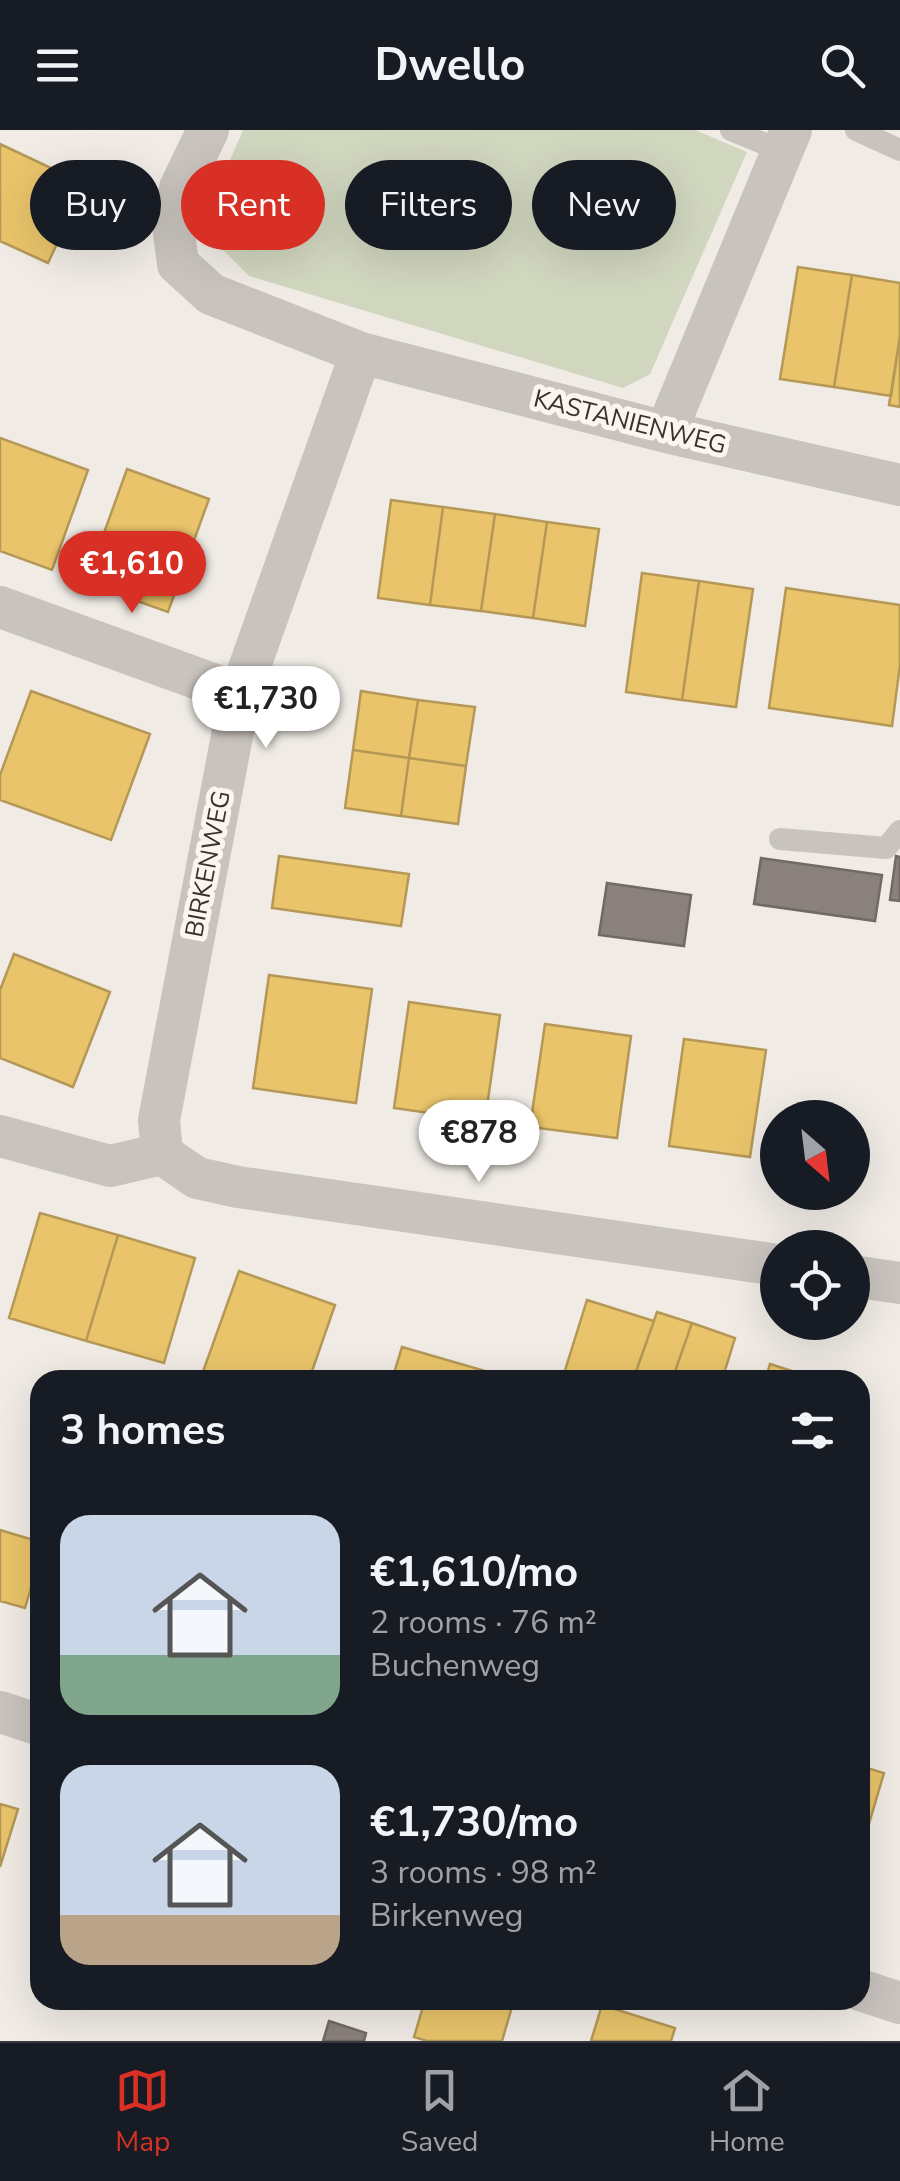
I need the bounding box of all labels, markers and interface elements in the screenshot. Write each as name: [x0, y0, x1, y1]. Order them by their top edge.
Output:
text: Dwello: [374, 35, 526, 96]
icon: menu: [30, 38, 85, 93]
icon: search: [815, 38, 870, 93]
chip: Buy: [30, 160, 161, 250]
chip: Rent: [181, 160, 325, 250]
chip: Filters: [345, 160, 512, 250]
chip: New: [532, 160, 676, 250]
street label: KASTANIENWEG: [530, 382, 730, 462]
pin: €1,610: [51, 531, 213, 616]
text: €1,610: [80, 542, 184, 585]
pin: €1,730: [185, 666, 347, 751]
text: €1,730: [214, 677, 318, 720]
street label: BIRKENWEG: [177, 788, 239, 940]
pin: €878: [420, 1100, 538, 1185]
north arrow: [760, 1100, 870, 1210]
map controls: [760, 1100, 870, 1340]
text: €878: [441, 1111, 517, 1154]
button: locate: [760, 1230, 870, 1340]
text: 3 homes: [60, 1402, 225, 1459]
icon: filters: [785, 1403, 840, 1458]
text: €1,610/mo: [370, 1544, 578, 1601]
icon: home: [140, 1555, 260, 1675]
text: 2 rooms · 76 m²: [370, 1601, 597, 1644]
text: Buchenweg: [370, 1644, 540, 1687]
text: €1,730/mo: [370, 1794, 578, 1851]
icon: home: [140, 1805, 260, 1925]
text: 3 rooms · 98 m²: [370, 1851, 597, 1894]
text: Birkenweg: [370, 1894, 524, 1937]
tab: Map: [115, 2063, 170, 2161]
tab: Saved: [401, 2063, 478, 2161]
tab: Home: [709, 2063, 785, 2161]

